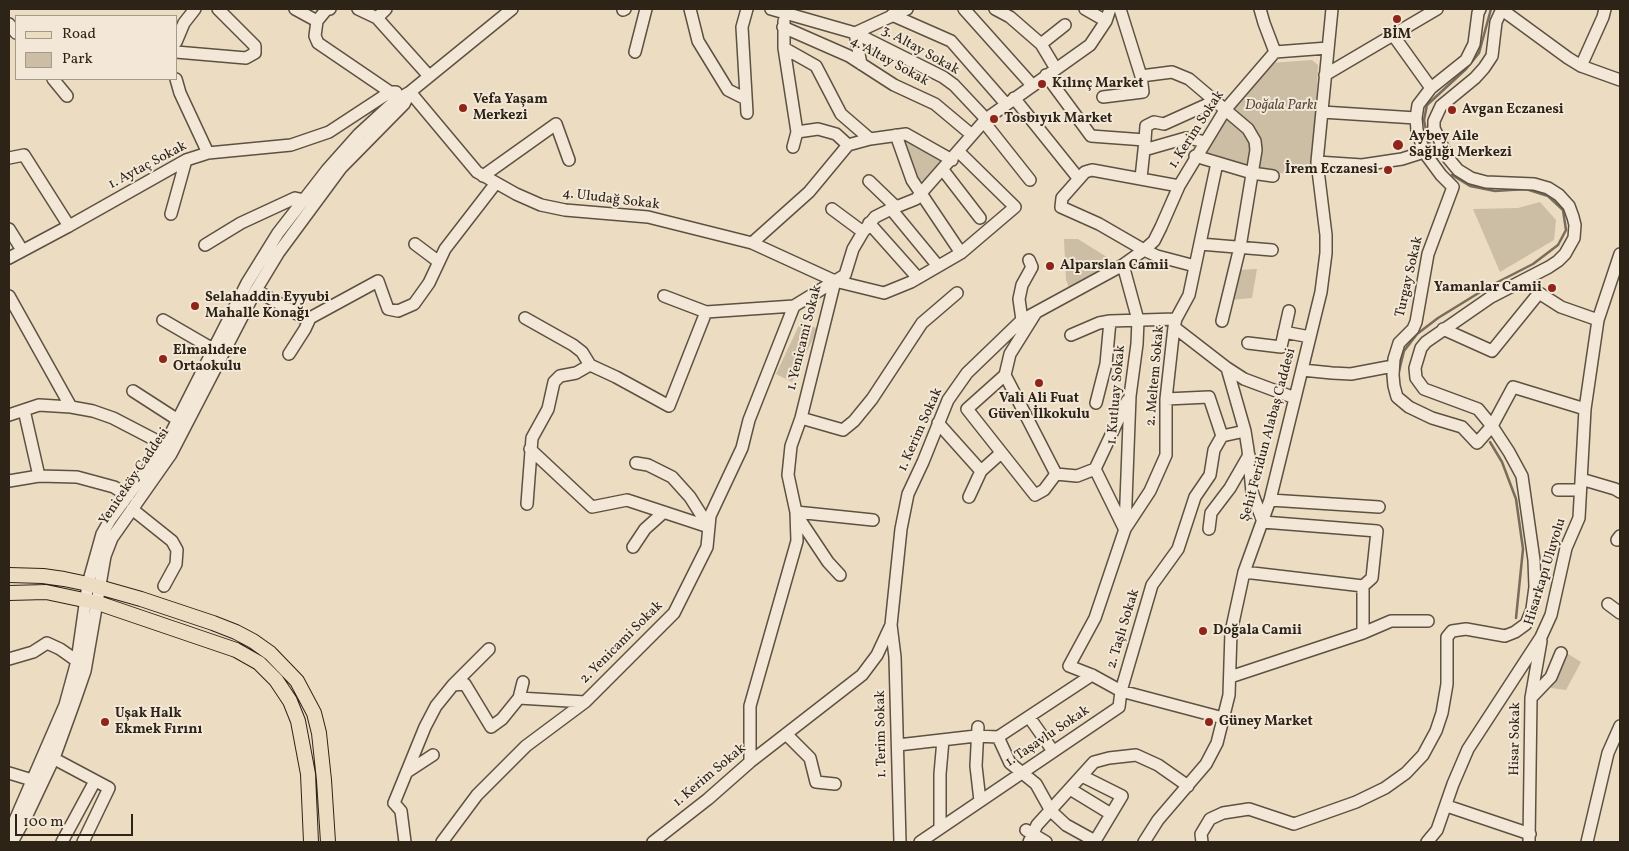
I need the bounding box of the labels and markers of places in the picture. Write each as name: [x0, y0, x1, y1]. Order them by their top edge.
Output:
marker: BİM: [1391, 13, 1403, 25]
place label: BİM: [1383, 27, 1411, 43]
place label: Kılınç Market: [1052, 76, 1144, 92]
marker: Kılınç Market: [1036, 78, 1048, 90]
place label: Vefa Yaşam Merkezi: [473, 92, 548, 124]
marker: Vefa Yaşam Merkezi: [457, 102, 469, 114]
place label: Avgan Eczanesi: [1462, 102, 1564, 118]
marker: Avgan Eczanesi: [1446, 104, 1458, 116]
place label: Tosbıyık Market: [1004, 111, 1112, 127]
marker: Tosbıyık Market: [988, 113, 1000, 125]
place label: Aybey Aile Sağlığı Merkezi: [1409, 129, 1512, 162]
marker: Aybey Aile Sağlığı Merkezi: [1391, 138, 1405, 152]
place label: İrem Eczanesi: [1285, 162, 1378, 178]
marker: İrem Eczanesi: [1382, 164, 1394, 176]
place label: Alparslan Camii: [1060, 258, 1169, 274]
marker: Alparslan Camii: [1044, 260, 1056, 272]
place label: Yamanlar Camii: [1434, 280, 1542, 296]
marker: Yamanlar Camii: [1546, 282, 1558, 294]
place label: Selahaddin Eyyubi Mahalle Konağı: [205, 290, 329, 322]
marker: Selahaddin Eyyubi Mahalle Konağı: [189, 300, 201, 312]
place label: Elmalıdere Ortaokulu: [173, 343, 247, 376]
marker: Elmalıdere Ortaokulu: [157, 353, 169, 365]
marker: Vali Ali Fuat Güven İlkokulu: [1033, 377, 1045, 389]
place label: Vali Ali Fuat Güven İlkokulu: [988, 391, 1090, 424]
place label: Doğala Camii: [1213, 623, 1302, 639]
marker: Doğala Camii: [1197, 625, 1209, 637]
place label: Uşak Halk Ekmek Fırını: [115, 706, 202, 739]
place label: Güney Market: [1219, 714, 1313, 730]
marker: Uşak Halk Ekmek Fırını: [99, 716, 111, 728]
marker: Güney Market: [1203, 716, 1215, 728]

